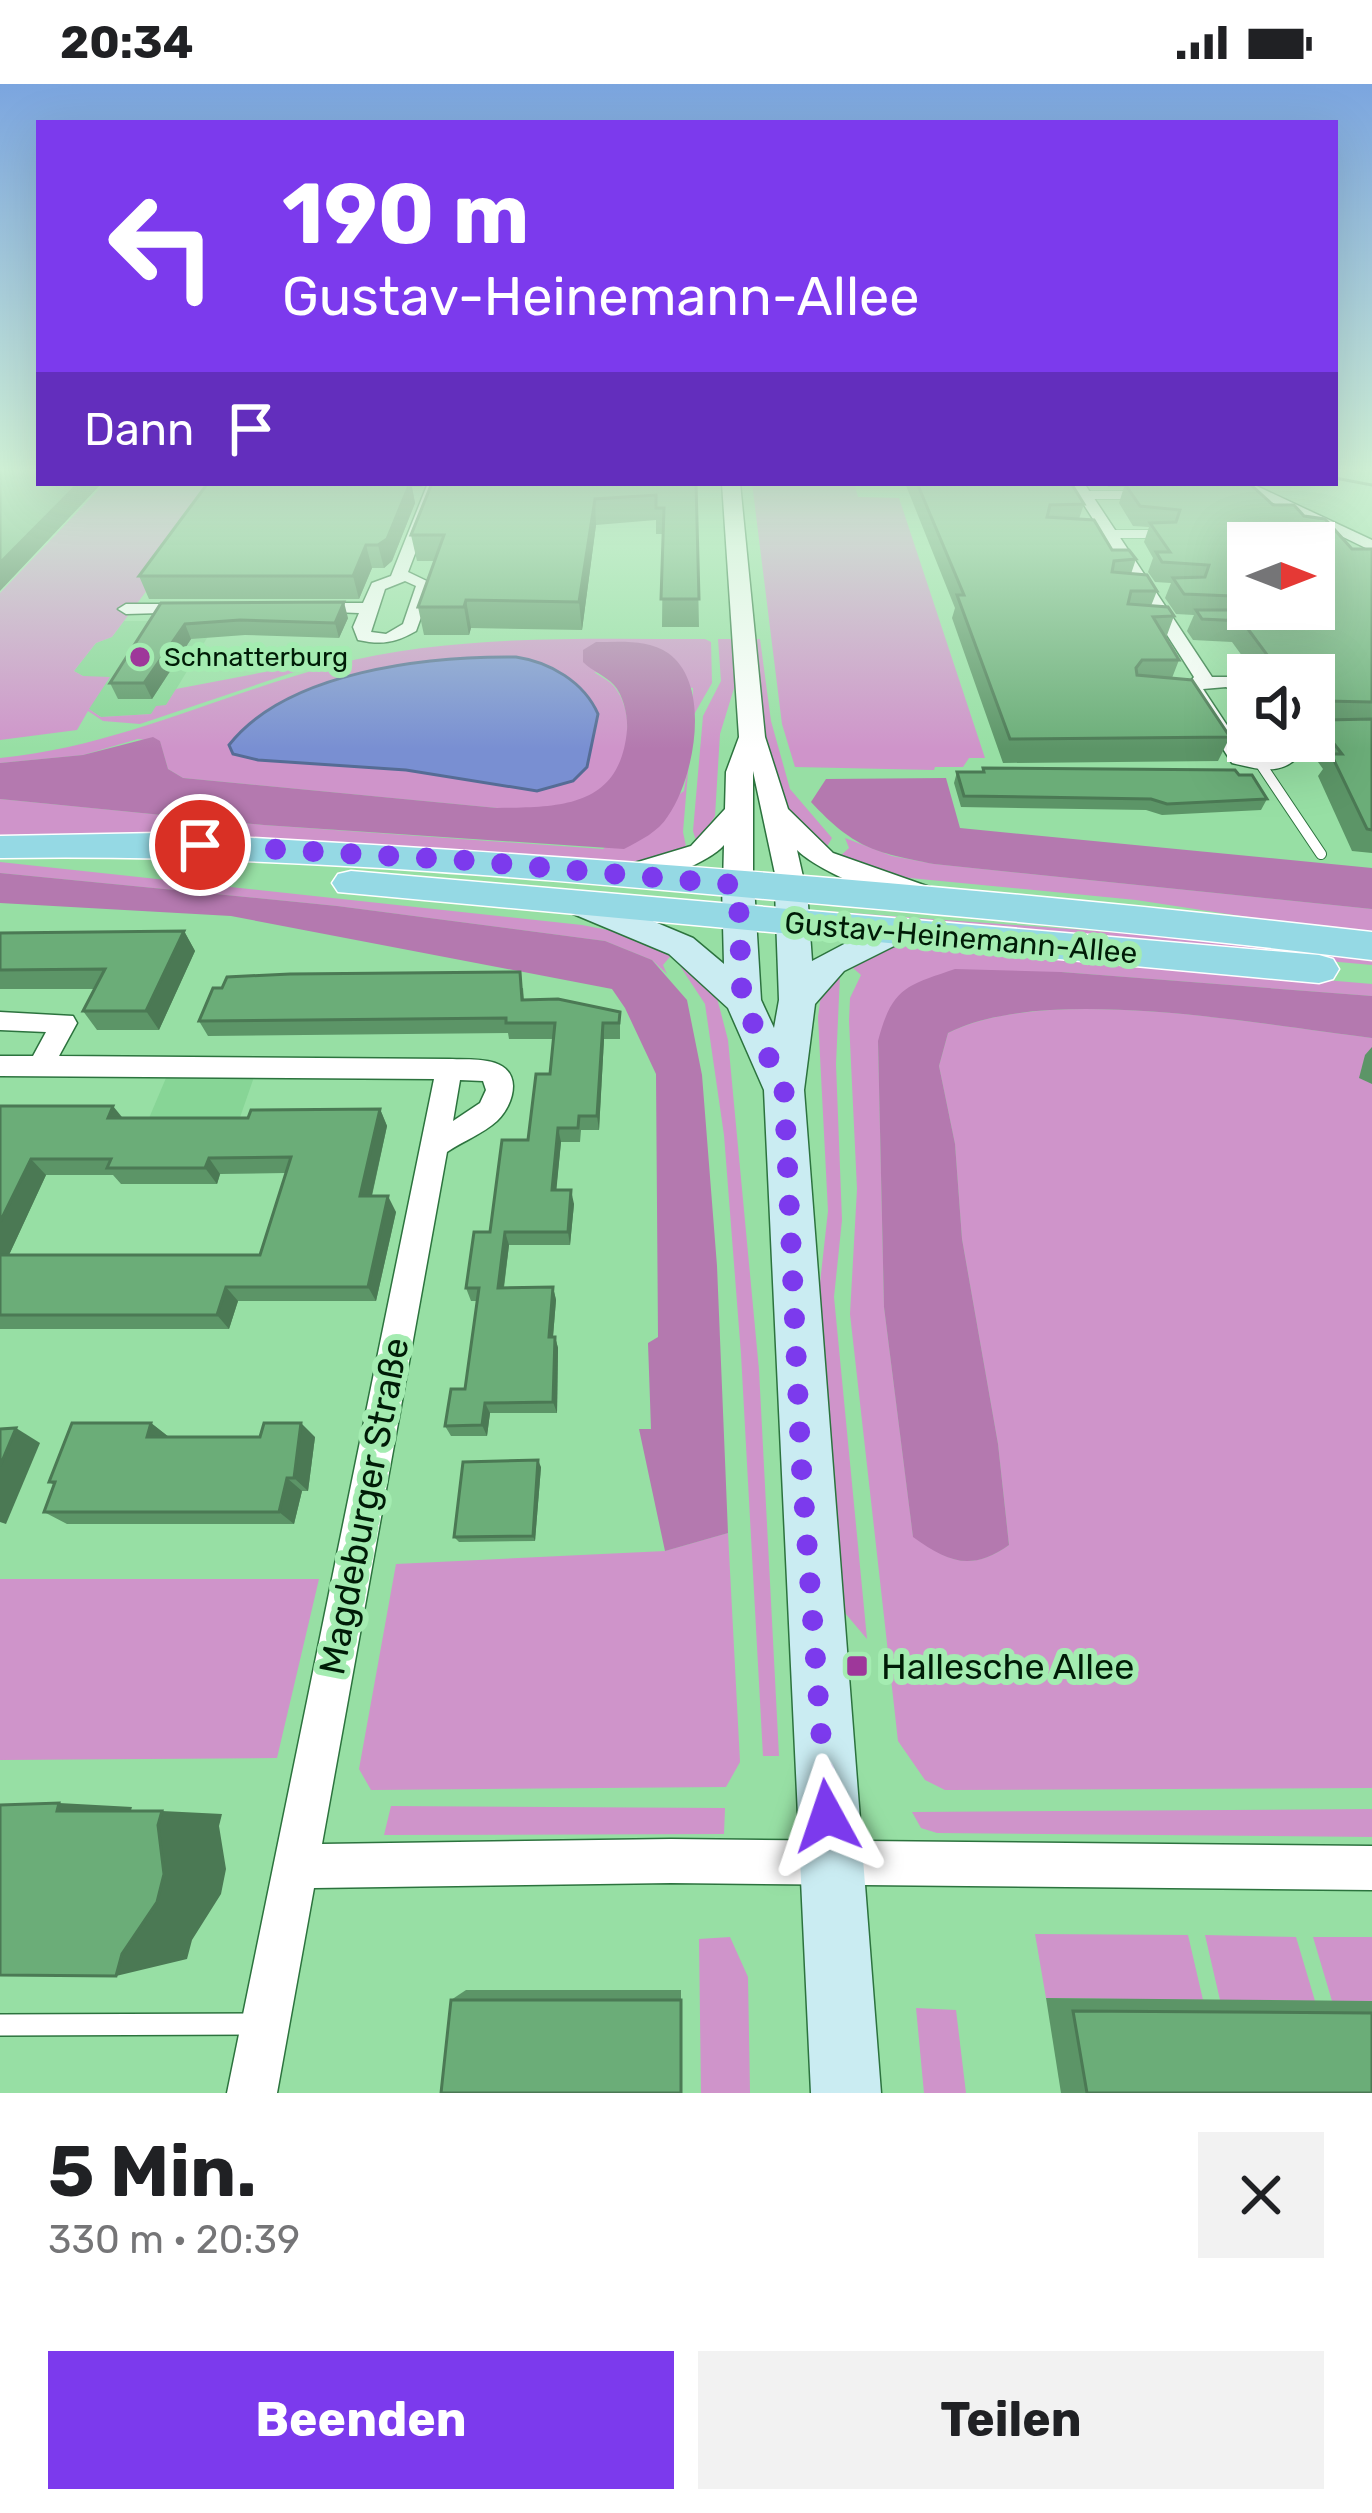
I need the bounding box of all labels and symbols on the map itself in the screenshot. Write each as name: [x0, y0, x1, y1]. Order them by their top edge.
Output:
north arrow: [1227, 522, 1335, 630]
place label: Schnatterburg: [164, 641, 348, 673]
marker: Schnatterburg: [127, 644, 153, 670]
pin: [149, 794, 251, 896]
street label: Gustav-Heinemann-Allee: [783, 905, 1139, 971]
street label: Magdeburger Straße: [310, 1334, 418, 1678]
place label: Hallesche Allee: [881, 1645, 1134, 1688]
marker: Hallesche Allee: [844, 1653, 870, 1679]
position arrow: [764, 1753, 890, 1879]

